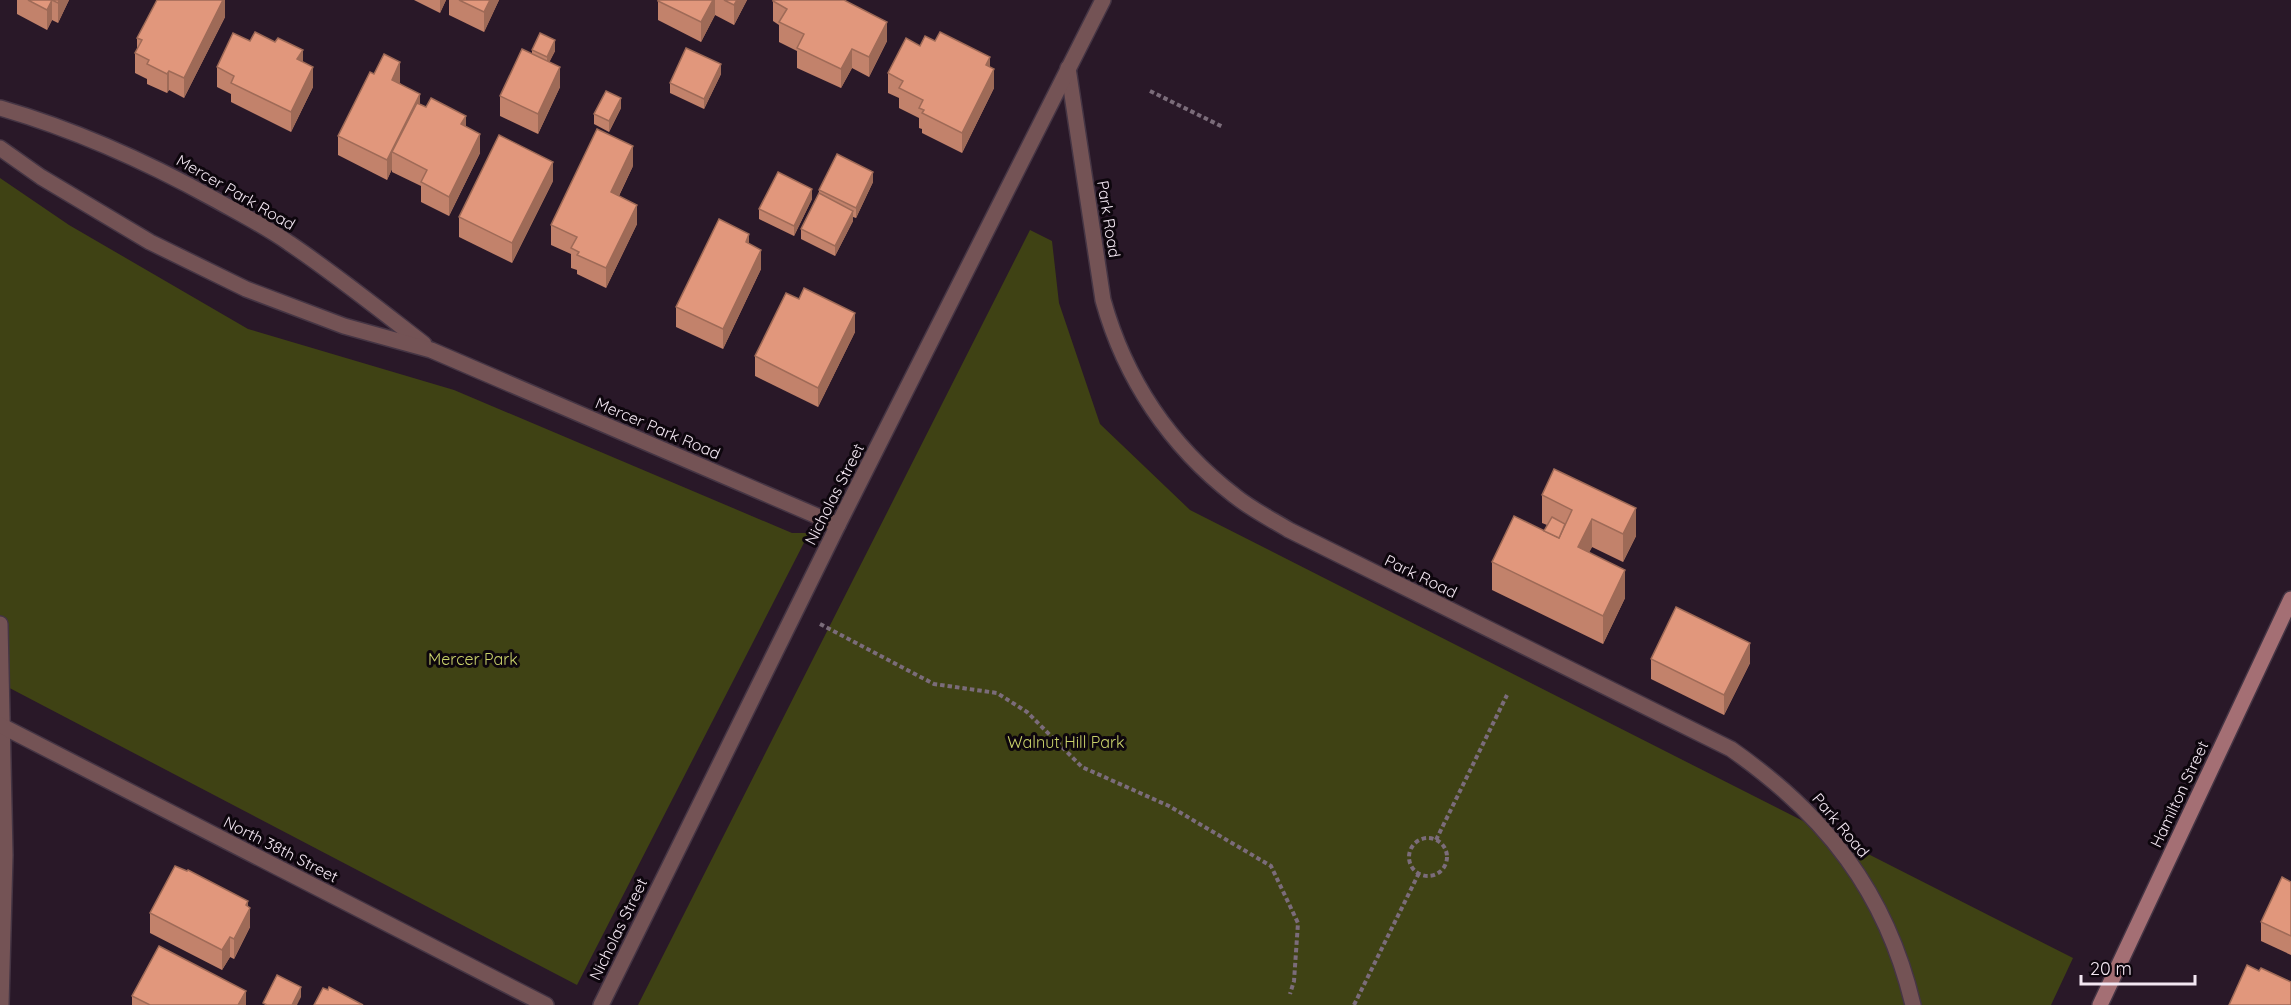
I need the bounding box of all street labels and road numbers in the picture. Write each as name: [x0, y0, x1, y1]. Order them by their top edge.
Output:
street label: Mercer Park Road: [173, 150, 299, 234]
street label: Park Road: [1093, 179, 1125, 259]
street label: Mercer Park Road: [592, 393, 724, 463]
street label: Nicholas Street: [800, 440, 868, 548]
street label: Park Road: [1382, 550, 1460, 602]
street label: Hamilton Street: [2146, 738, 2212, 850]
street label: Park Road: [1808, 789, 1874, 861]
street label: North 38th Street: [220, 811, 342, 887]
street label: Nicholas Street: [585, 875, 651, 983]

